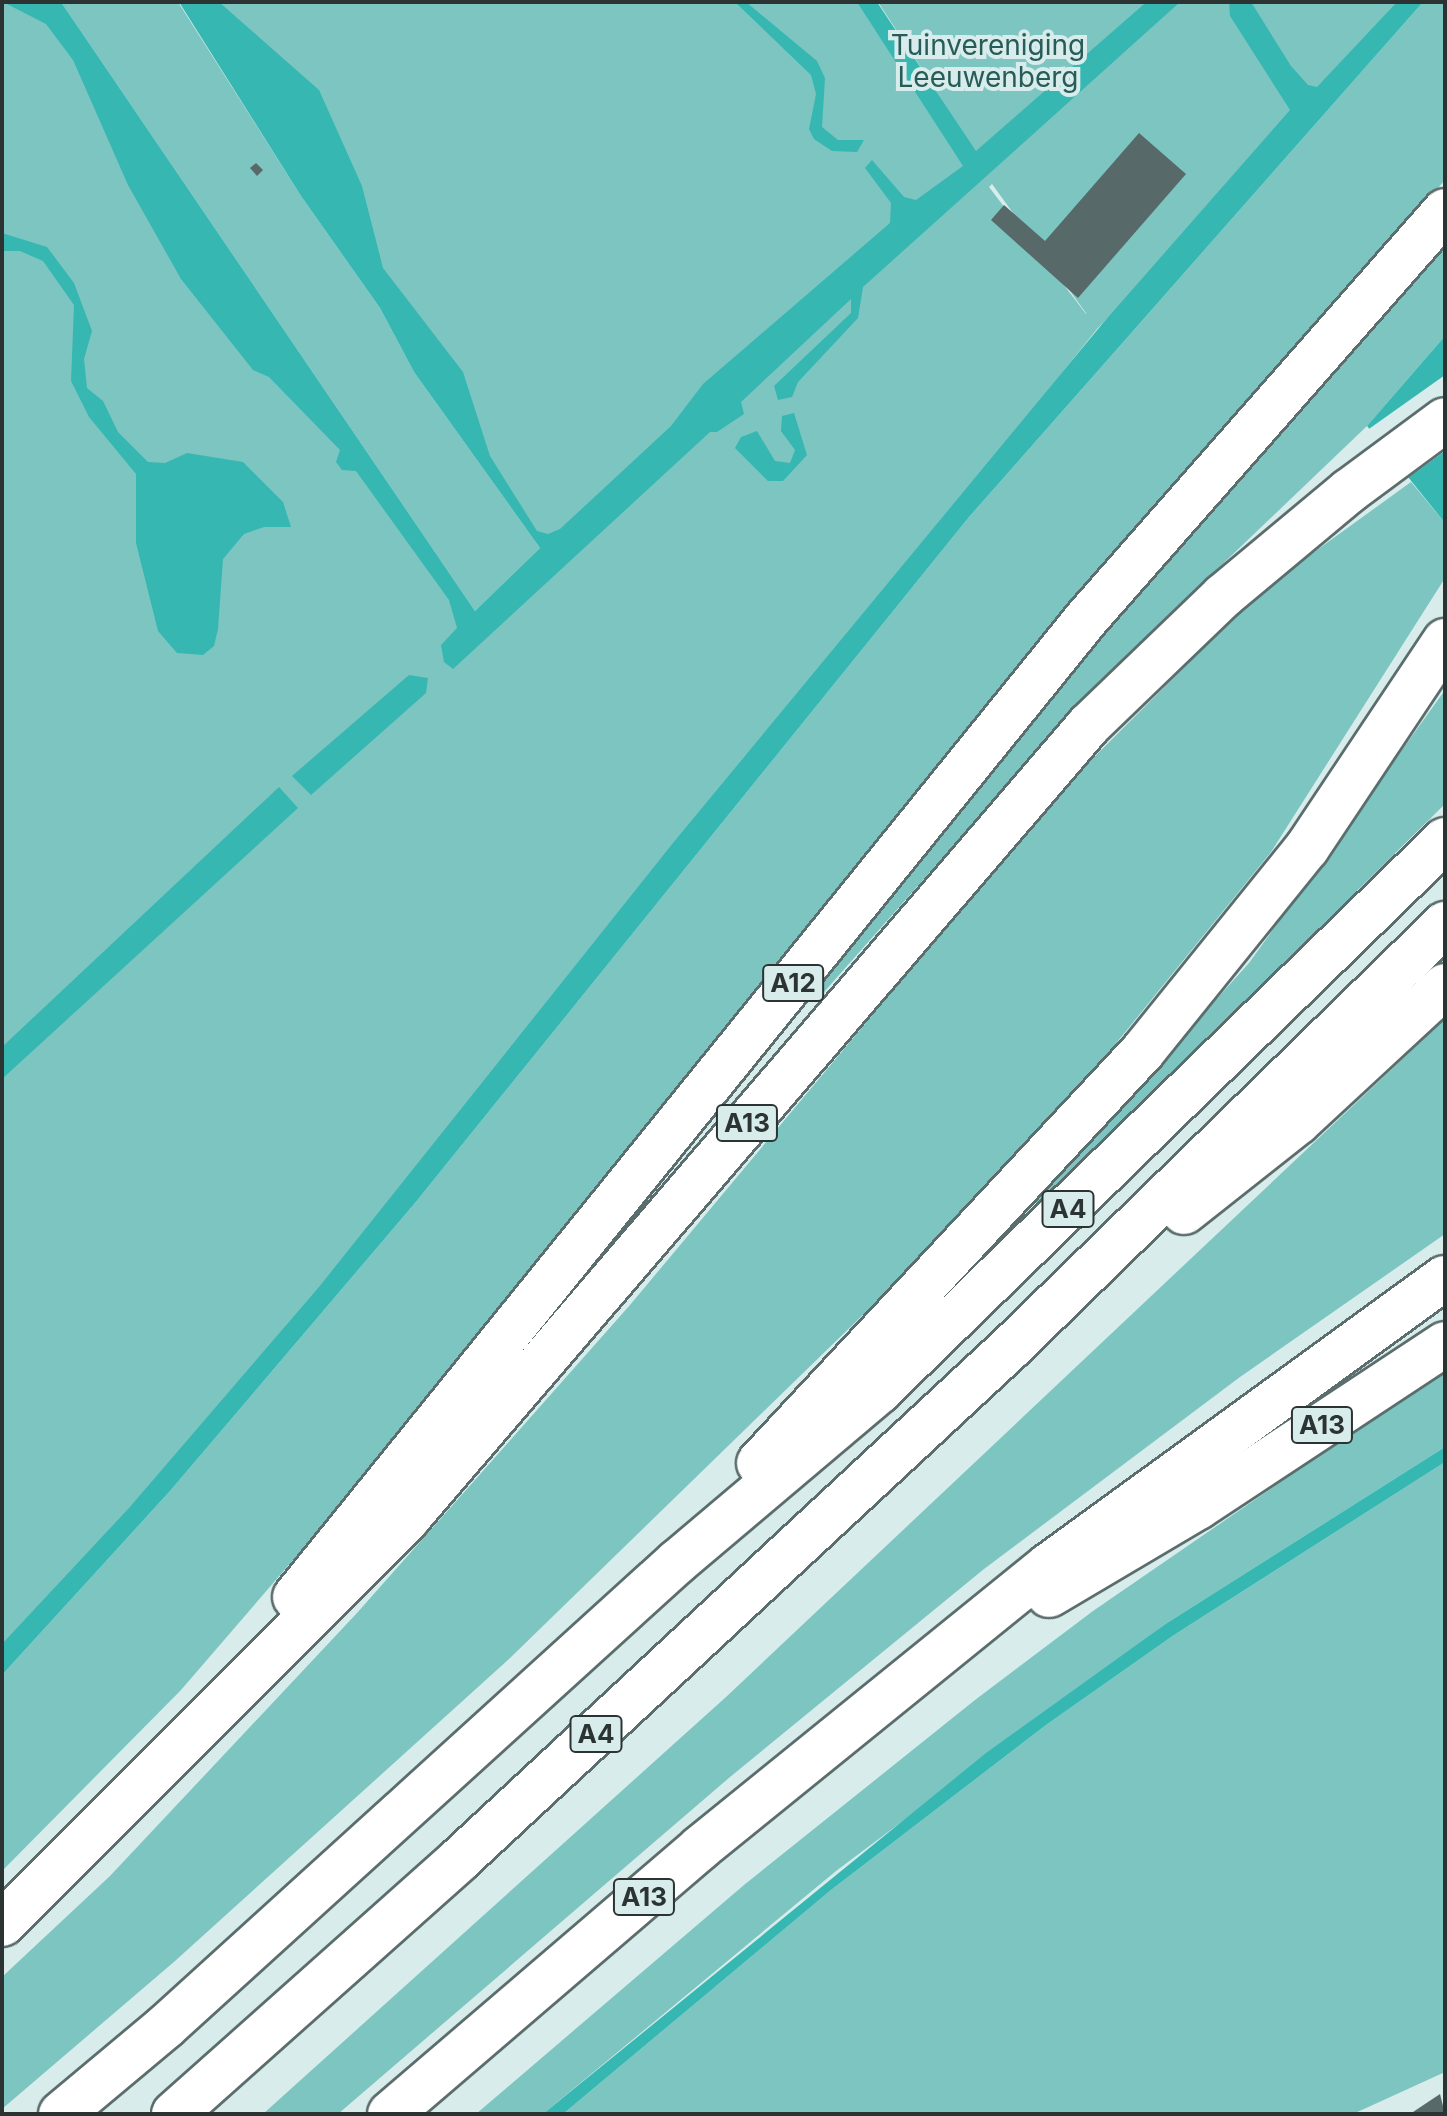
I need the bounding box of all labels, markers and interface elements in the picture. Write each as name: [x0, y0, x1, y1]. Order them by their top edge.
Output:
park label: Tuinvereniging Leeuwenberg: [891, 28, 1085, 94]
road number: A12: [761, 961, 825, 1005]
road number: A13: [715, 1101, 779, 1145]
road number: A4: [1040, 1187, 1096, 1231]
road number: A13: [1290, 1403, 1354, 1447]
road number: A4: [568, 1712, 624, 1756]
road number: A13: [612, 1875, 676, 1919]

